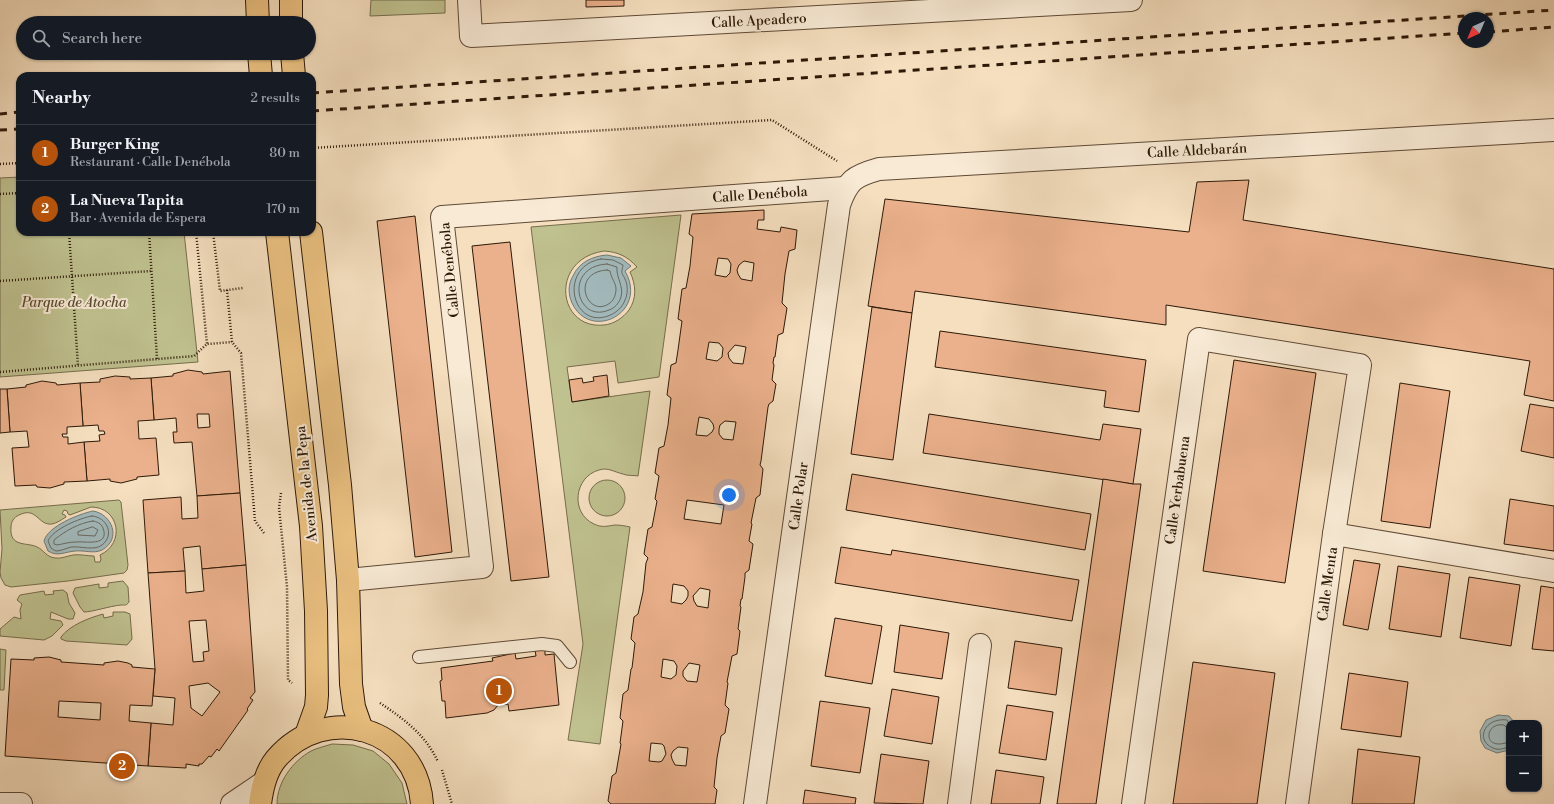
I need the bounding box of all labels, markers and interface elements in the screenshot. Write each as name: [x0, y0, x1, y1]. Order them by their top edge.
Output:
street label: Calle Apeadero: [711, 10, 807, 32]
north arrow: [1458, 12, 1494, 48]
search box: [16, 16, 316, 60]
icon: search: [30, 27, 52, 49]
text: Search here: [62, 29, 142, 48]
text: Nearby: [32, 87, 91, 109]
text: 2 results: [251, 90, 300, 106]
text: Burger King: [70, 135, 159, 154]
street label: Calle Aldebarán: [1147, 139, 1248, 163]
text: 1: [42, 145, 48, 161]
text: 80 m: [269, 145, 300, 161]
text: Restaurant · Calle Denébola: [70, 154, 231, 170]
street label: Calle Denébola: [712, 183, 809, 207]
text: La Nueva Tapita: [70, 191, 184, 210]
text: 2: [41, 201, 49, 217]
text: 170 m: [266, 201, 300, 217]
text: Bar · Avenida de Espera: [70, 210, 206, 226]
street label: Calle Denébola: [436, 221, 464, 318]
park label: Parque de Atocha: [20, 294, 127, 312]
street label: Avenida de la Pepa: [292, 424, 322, 544]
street label: Calle Yerbabuena: [1161, 434, 1195, 546]
street label: Calle Polar: [785, 461, 813, 531]
your location: [719, 485, 739, 505]
street label: Calle Menta: [1314, 545, 1342, 623]
pin: 1: [486, 676, 512, 706]
map controls: [1506, 720, 1542, 792]
button: +: [1506, 720, 1542, 756]
pin: 2: [109, 751, 135, 781]
button: −: [1506, 756, 1542, 792]

